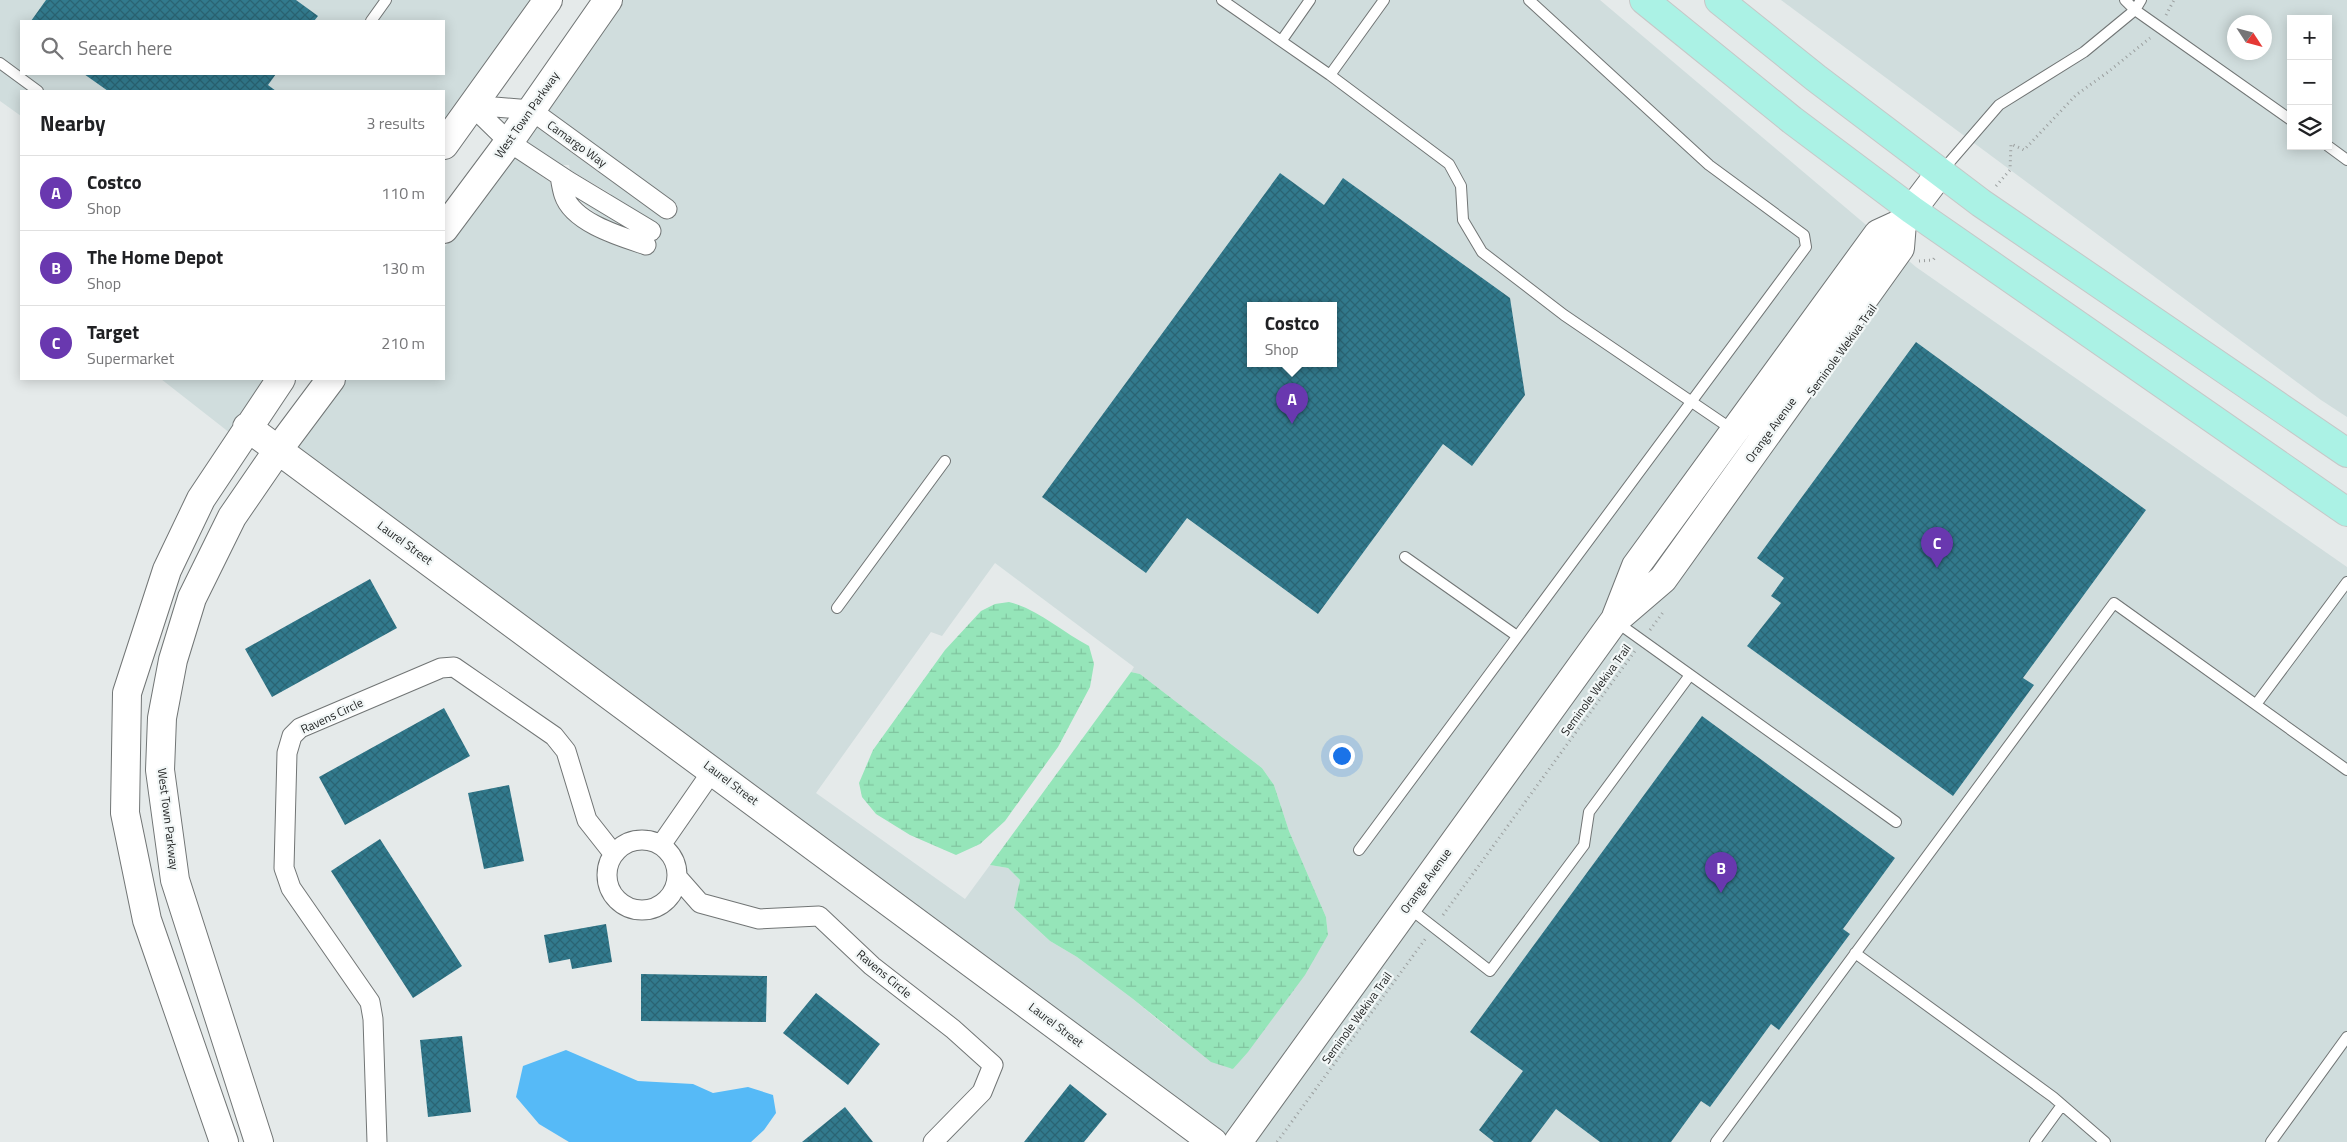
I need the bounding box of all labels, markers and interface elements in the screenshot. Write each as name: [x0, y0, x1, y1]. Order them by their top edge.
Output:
north arrow: [2227, 15, 2272, 60]
map controls: [2287, 15, 2332, 150]
button: +: [2287, 15, 2332, 60]
search box: [20, 20, 445, 75]
text: Search here: [78, 33, 172, 62]
icon: search: [38, 34, 66, 62]
button: −: [2287, 60, 2332, 105]
street label: West Town Parkway: [489, 67, 564, 162]
button: layers: [2287, 105, 2332, 150]
text: Nearby: [40, 107, 105, 139]
text: 3 results: [366, 111, 425, 135]
street label: Camargo Way: [543, 115, 611, 172]
text: Costco: [87, 167, 142, 196]
text: A: [51, 181, 61, 205]
text: 110 m: [381, 181, 425, 205]
text: Shop: [87, 196, 121, 220]
text: The Home Depot: [87, 242, 223, 271]
text: B: [51, 256, 61, 280]
text: 130 m: [381, 256, 425, 280]
text: Shop: [87, 271, 121, 295]
street label: Seminole Wekiva Trail: [1802, 300, 1881, 400]
popup: [1247, 302, 1337, 367]
text: Costco: [1265, 308, 1319, 337]
text: Target: [87, 317, 139, 346]
text: C: [52, 331, 60, 355]
text: 210 m: [381, 331, 425, 355]
text: Shop: [1265, 337, 1299, 361]
text: Supermarket: [87, 346, 174, 370]
pin: A: [1276, 383, 1308, 424]
street label: Orange Avenue: [1740, 393, 1801, 466]
street label: Laurel Street: [374, 516, 438, 570]
pin: C: [1921, 527, 1953, 568]
street label: Seminole Wekiva Trail: [1556, 640, 1635, 740]
street label: Ravens Circle: [297, 693, 366, 738]
your location: [1329, 743, 1355, 769]
street label: Laurel Street: [700, 756, 763, 810]
street label: West Town Parkway: [153, 767, 184, 871]
street label: Orange Avenue: [1395, 844, 1456, 917]
pin: B: [1705, 852, 1737, 893]
street label: Ravens Circle: [853, 945, 916, 1002]
street label: Seminole Wekiva Trail: [1317, 968, 1396, 1068]
street label: Laurel Street: [1025, 998, 1088, 1052]

